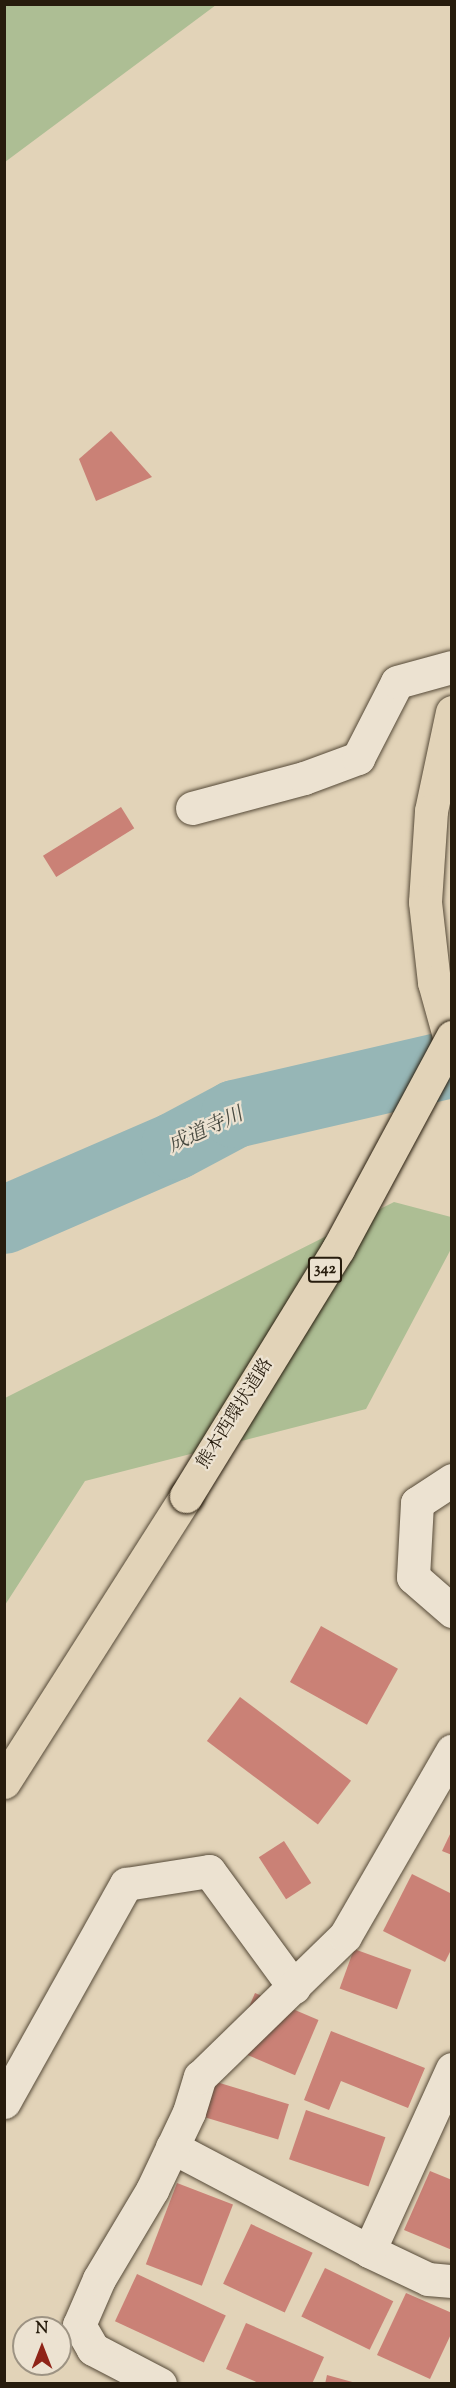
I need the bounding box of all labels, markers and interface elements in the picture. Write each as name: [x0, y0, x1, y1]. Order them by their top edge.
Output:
water label: 成道寺川: [165, 1103, 247, 1159]
road number: 342: [307, 1257, 343, 1283]
street label: 熊本西環状道路: [193, 1355, 279, 1473]
north arrow: [12, 2316, 72, 2376]
text: N: [36, 2318, 48, 2341]

